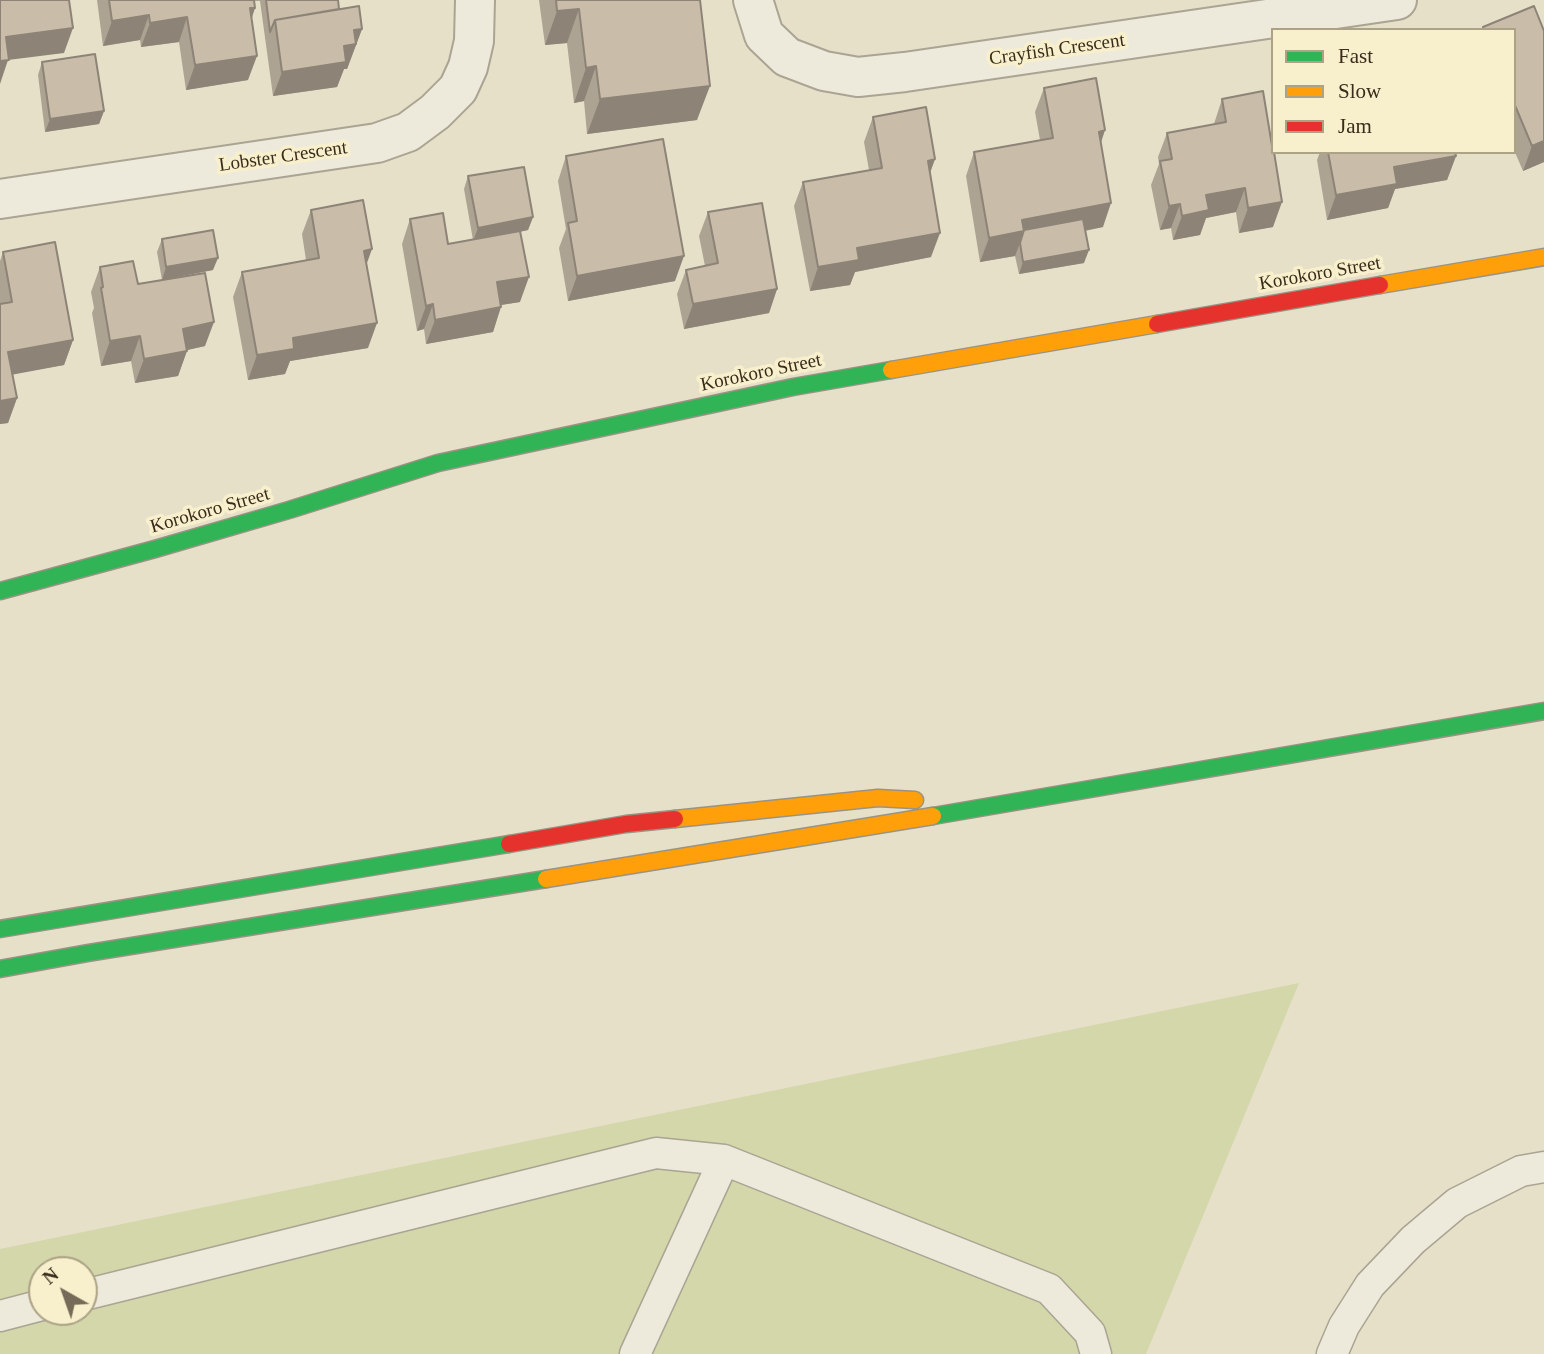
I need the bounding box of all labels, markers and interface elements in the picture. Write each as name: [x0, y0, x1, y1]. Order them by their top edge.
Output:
legend: [1271, 28, 1516, 154]
street label: Crayfish Crescent: [988, 29, 1126, 71]
text: Fast: [1338, 44, 1373, 68]
text: Slow: [1338, 79, 1381, 103]
text: Jam: [1338, 114, 1372, 138]
street label: Lobster Crescent: [217, 137, 349, 177]
street label: Korokoro Street: [1257, 252, 1383, 296]
street label: Korokoro Street: [699, 349, 823, 397]
street label: Korokoro Street: [148, 483, 272, 539]
north arrow: [28, 1256, 98, 1326]
text: N: [38, 1264, 62, 1289]

